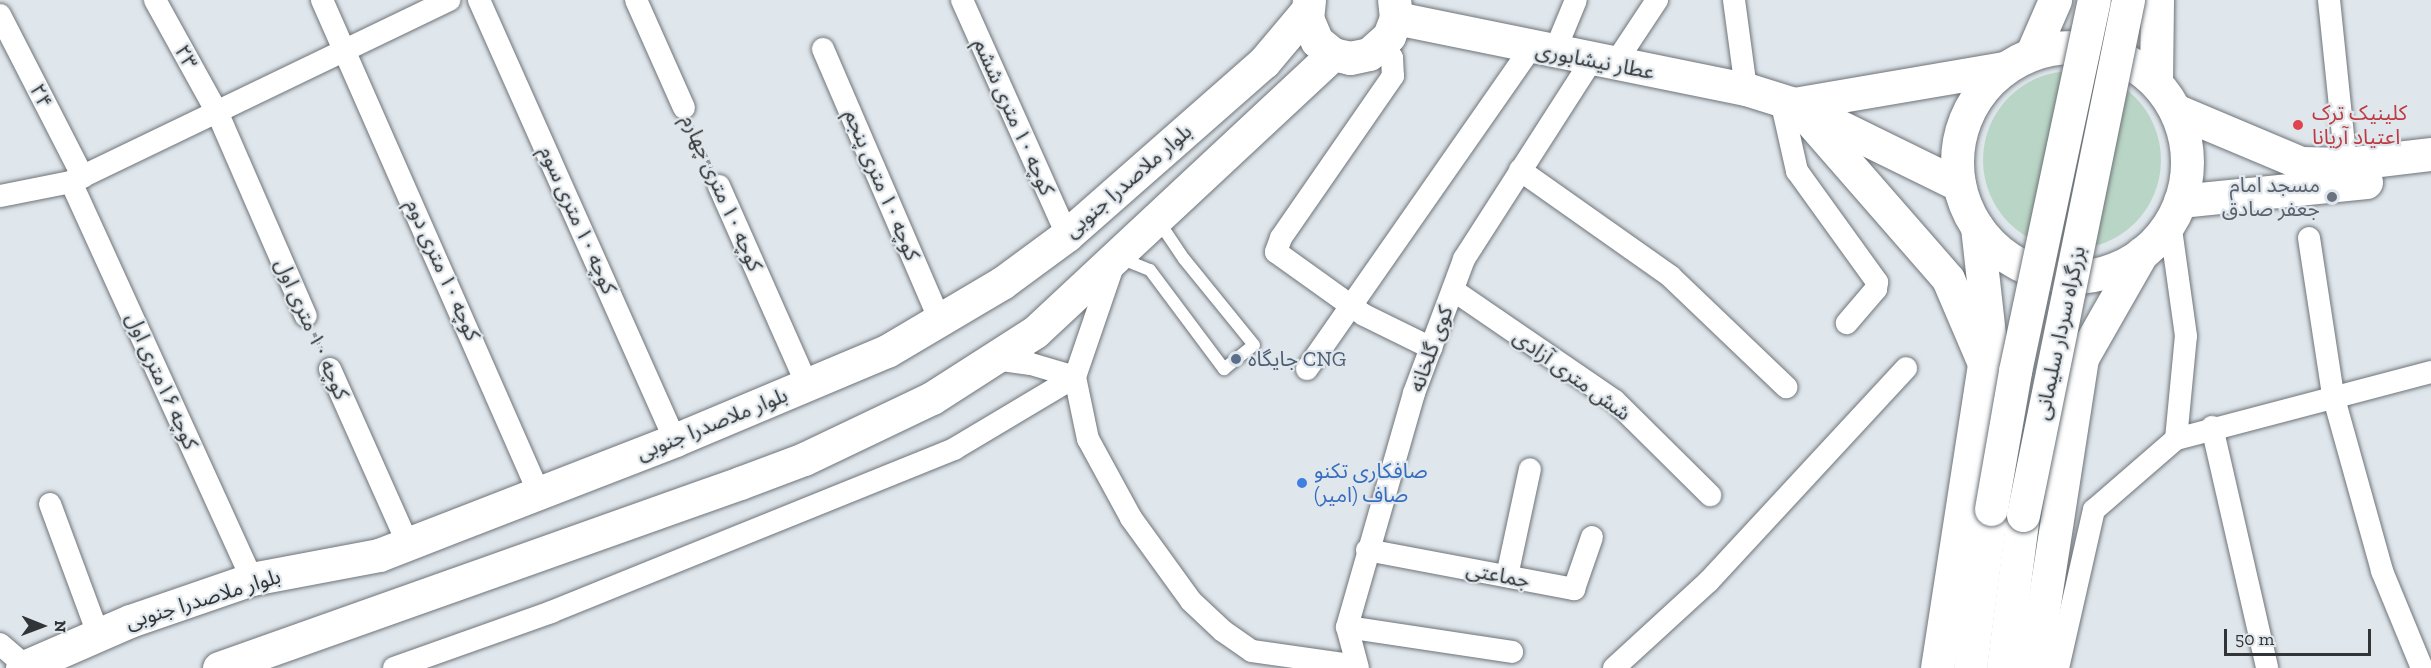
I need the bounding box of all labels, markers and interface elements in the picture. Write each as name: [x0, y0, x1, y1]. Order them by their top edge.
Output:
street label: کوچه ۱۰ متری ششم: [968, 35, 1060, 199]
street label: عطار نیشابوری: [1533, 37, 1657, 85]
street label: ۲۳: [169, 40, 203, 74]
street label: ۲۴: [24, 80, 58, 112]
place label: کلینیک ترک اعتیاد آریانا: [2312, 100, 2407, 150]
street label: کوچه ۱۰ متری پنجم: [839, 106, 925, 264]
street label: کوچه ۱۰ متری چهارم: [676, 111, 768, 275]
marker: کلینیک ترک اعتیاد آریانا: [2289, 116, 2307, 134]
street label: بلوار ملاصدرا جنوبی: [1059, 119, 1197, 243]
street label: کوچه ۱۰ متری سوم: [534, 142, 622, 298]
place label: مسجد امام جعفر صادق: [2222, 172, 2320, 222]
marker: مسجد امام جعفر صادق: [2325, 190, 2339, 204]
street label: کوچه ۱۰ متری دوم: [401, 195, 485, 345]
street label: بزرگراه سردار سلیمانی: [2029, 244, 2091, 422]
street label: کوچه ۱۰ متری اول: [270, 255, 354, 403]
street label: کوی گلخانه: [1404, 303, 1458, 395]
street label: کوچه ۱۶متری اول: [121, 309, 203, 453]
street label: شش متری آزادی: [1508, 324, 1636, 426]
place label: جایگاه CNG: [1248, 346, 1346, 372]
marker: جایگاه CNG: [1229, 352, 1243, 366]
street label: بلوار ملاصدرا جنوبی: [633, 382, 791, 466]
place label: صافکاری تکنو صاف (امیر): [1314, 458, 1428, 508]
marker: صافکاری تکنو صاف (امیر): [1295, 476, 1309, 490]
street label: جماعتی: [1464, 556, 1532, 594]
street label: بلوار ملاصدرا جنوبی: [123, 563, 283, 635]
north arrow: [12, 596, 72, 656]
scale bar: [2227, 617, 2374, 655]
text: N: [51, 620, 70, 633]
text: 50 m: [2235, 628, 2274, 650]

